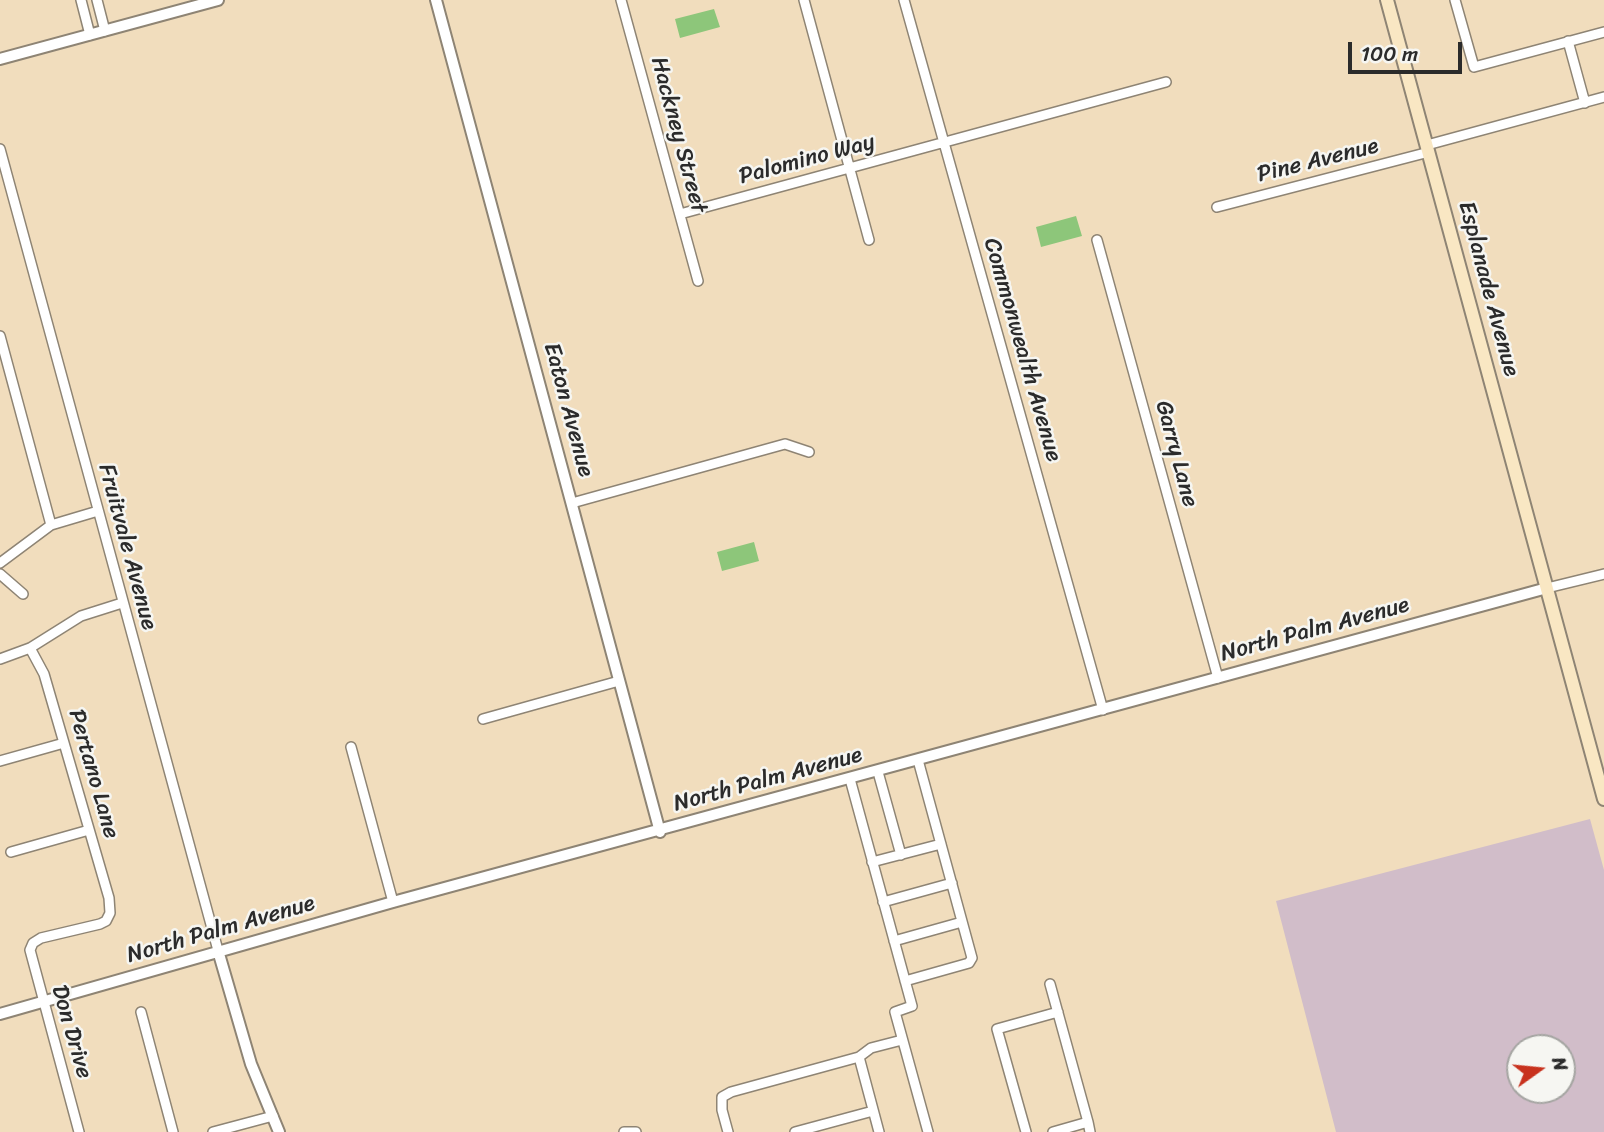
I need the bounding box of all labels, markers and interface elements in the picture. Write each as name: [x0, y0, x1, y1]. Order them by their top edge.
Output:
scale bar: [1352, 28, 1466, 72]
text: 100 m: [1361, 35, 1418, 73]
street label: Hackney Street: [644, 54, 712, 216]
street label: Palomino Way: [736, 129, 878, 191]
street label: Pine Avenue: [1255, 133, 1381, 189]
street label: Esplanade Avenue: [1451, 198, 1525, 380]
street label: Commonwealth Avenue: [977, 235, 1067, 465]
street label: Eaton Avenue: [537, 340, 599, 480]
street label: Garry Lane: [1149, 398, 1203, 510]
street label: Fruitvale Avenue: [92, 461, 162, 633]
street label: North Palm Avenue: [1218, 592, 1412, 668]
street label: Pertano Lane: [61, 706, 125, 842]
street label: North Palm Avenue: [671, 742, 865, 818]
street label: North Palm Avenue: [124, 890, 318, 970]
street label: Don Drive: [45, 982, 97, 1082]
north arrow: [1506, 1034, 1576, 1104]
text: N: [1542, 1053, 1577, 1075]

